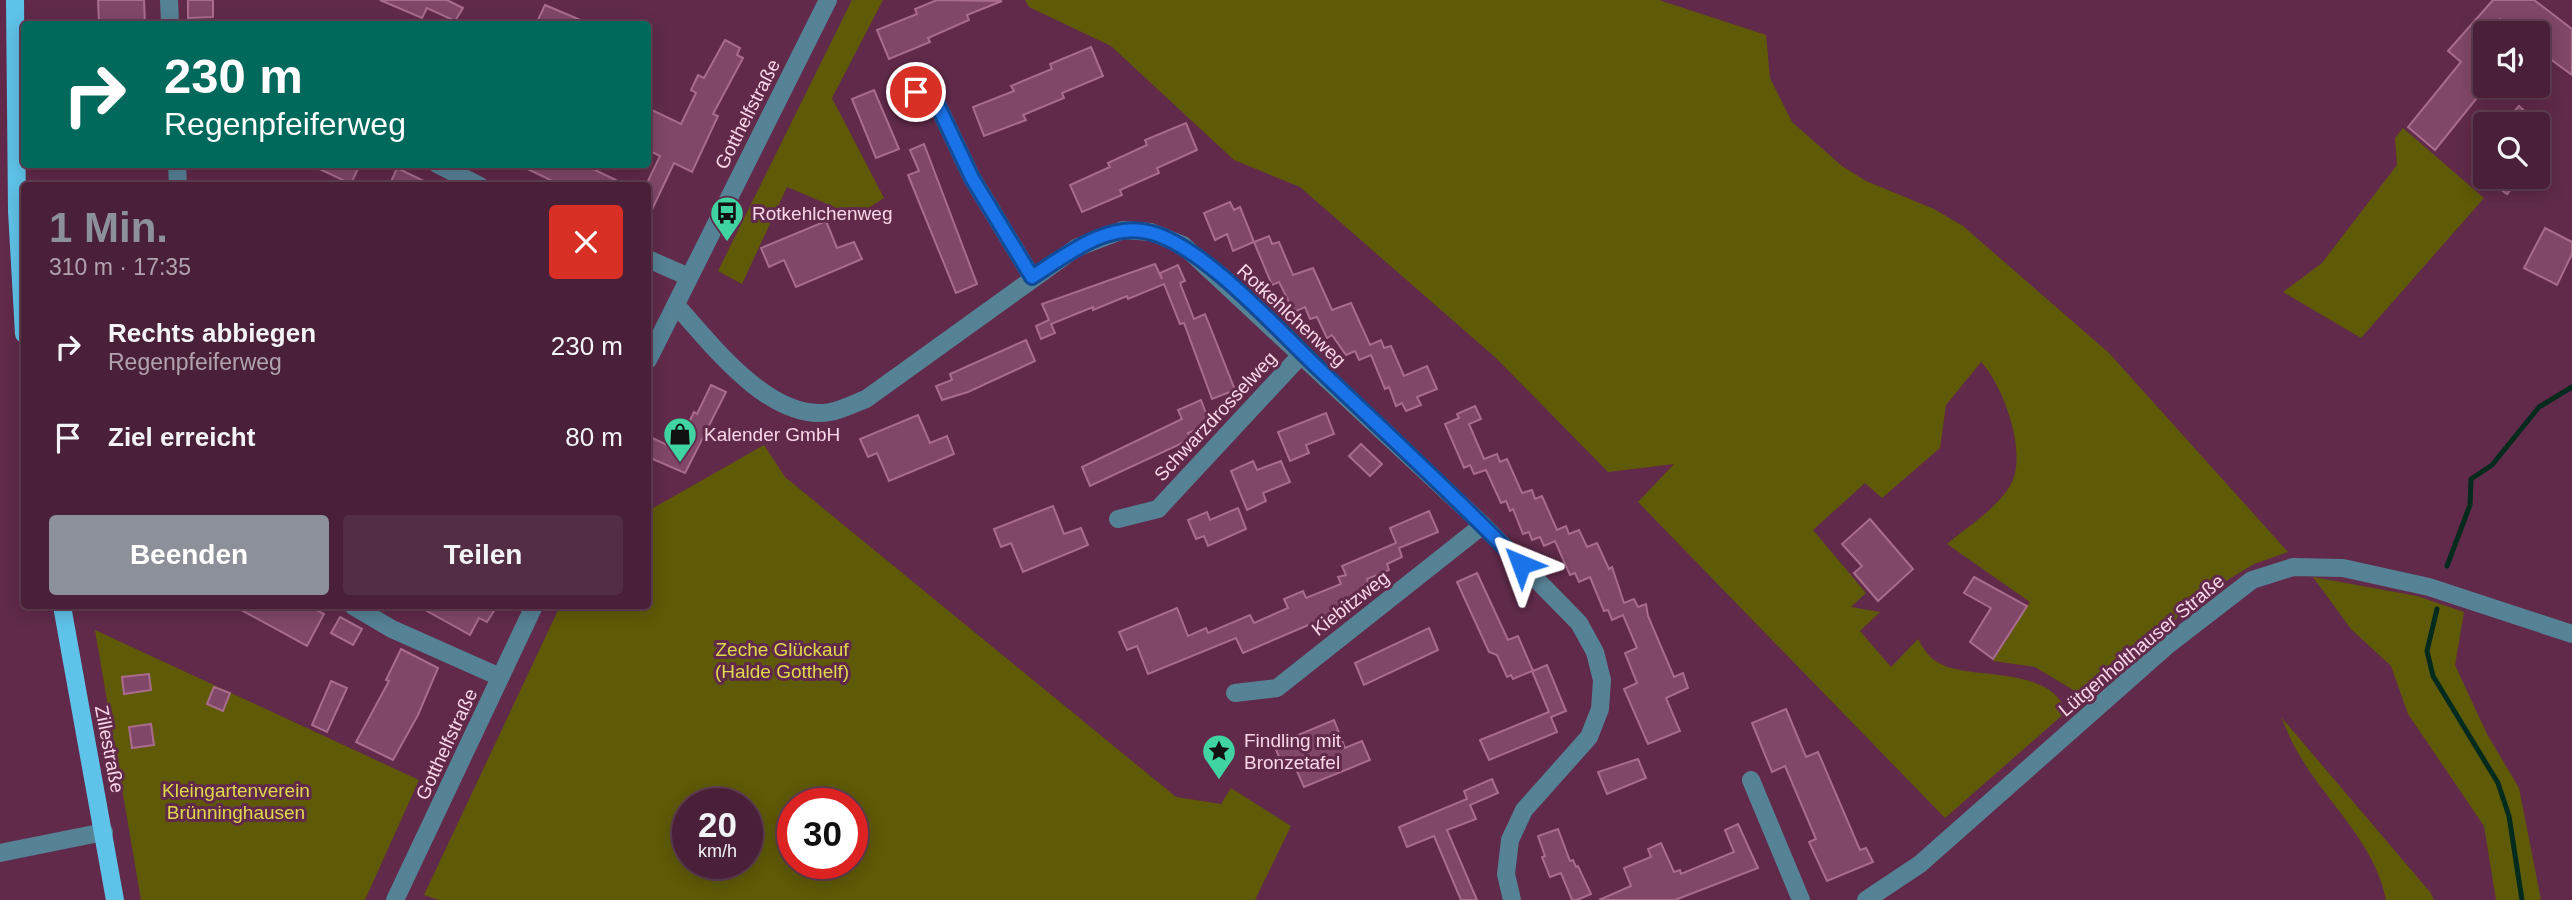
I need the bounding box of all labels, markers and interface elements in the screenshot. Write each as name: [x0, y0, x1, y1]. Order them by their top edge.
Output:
map controls: [2473, 21, 2550, 189]
button: sound: [2473, 21, 2550, 98]
icon: right: [49, 49, 140, 140]
text: 230 m: [164, 49, 303, 103]
street label: Gotthelfstraße: [711, 56, 784, 173]
pin: [886, 62, 946, 122]
icon: arrive: [897, 73, 935, 111]
text: Regenpfeiferweg: [164, 106, 406, 142]
button: search: [2473, 112, 2550, 189]
bus stop icon: Rotkehlchenweg: [708, 194, 746, 243]
place label: Rotkehlchenweg: [752, 203, 892, 224]
text: 1 Min.: [49, 204, 168, 251]
button: close: [549, 205, 623, 279]
text: 310 m · 17:35: [49, 254, 191, 280]
street label: Rotkehlchenweg: [1233, 260, 1350, 371]
text: Rechts abbiegen: [108, 318, 316, 348]
icon: right: [49, 328, 87, 366]
text: 230 m: [551, 331, 623, 361]
street label: Schwarzdrosselweg: [1150, 347, 1281, 485]
text: Regenpfeiferweg: [108, 349, 282, 375]
shop icon: Kalender GmbH: [661, 415, 699, 464]
icon: arrive: [49, 419, 87, 457]
text: Ziel erreicht: [108, 422, 255, 452]
text: 80 m: [565, 422, 623, 452]
place label: Kalender GmbH: [704, 424, 840, 445]
button: Beenden: [49, 515, 329, 595]
button: Teilen: [343, 515, 623, 595]
position arrow: [1484, 527, 1558, 601]
street label: Kiebitzweg: [1308, 567, 1393, 640]
street label: Lütgenholthauser Straße: [2054, 570, 2228, 721]
park label: Zeche Glückauf (Halde Gotthelf): [715, 639, 849, 682]
street label: Gotthelfstraße: [411, 685, 481, 803]
street label: Zillestraße: [91, 704, 128, 795]
place label: Findling mit Bronzetafel: [1244, 730, 1342, 773]
place icon: Findling mit Bronzetafel: [1200, 732, 1238, 781]
park label: Kleingartenverein Brünninghausen: [162, 780, 310, 823]
speed limit sign: 30: [777, 788, 868, 879]
text: 20: [698, 805, 737, 844]
text: km/h: [698, 841, 737, 861]

